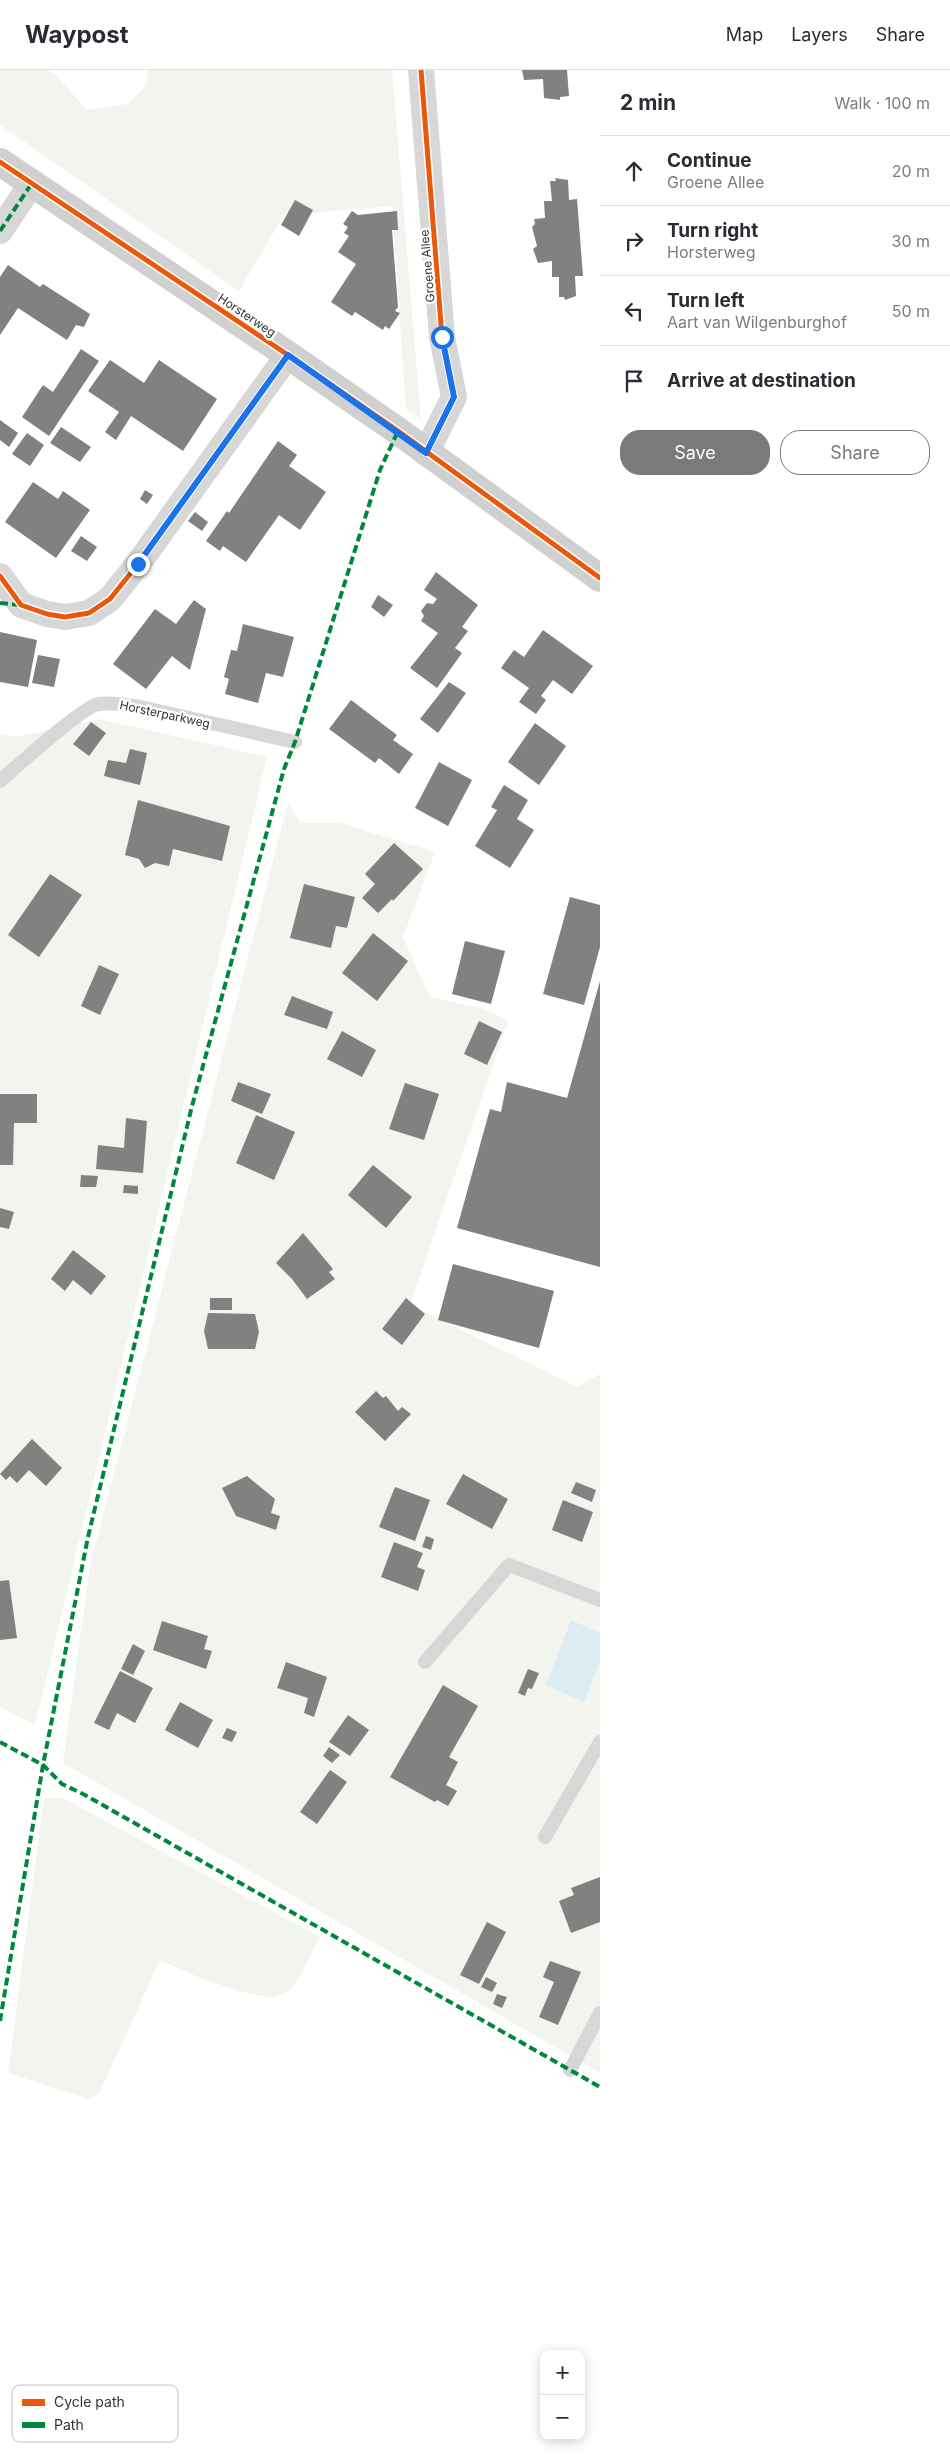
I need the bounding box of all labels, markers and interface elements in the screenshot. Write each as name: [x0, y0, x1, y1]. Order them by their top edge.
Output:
text: Waypost: [25, 20, 129, 49]
text: Map: [726, 24, 763, 45]
text: Layers: [791, 24, 848, 45]
text: Share: [876, 24, 925, 45]
text: 2 min: [620, 90, 676, 115]
text: Walk · 100 m: [835, 93, 930, 113]
text: Continue: [667, 149, 752, 172]
icon: ahead: [620, 157, 648, 185]
text: 20 m: [892, 161, 930, 181]
text: Groene Allee: [667, 172, 764, 192]
text: Turn right: [667, 219, 758, 242]
icon: right: [620, 227, 648, 255]
street label: Groene Allee: [416, 229, 438, 303]
text: 30 m: [892, 231, 930, 251]
text: Horsterweg: [667, 242, 755, 262]
text: Turn left: [667, 289, 745, 312]
street label: Horsterweg: [215, 290, 279, 340]
icon: left: [620, 297, 648, 325]
text: 50 m: [892, 301, 930, 321]
text: Aart van Wilgenburghof: [667, 312, 847, 332]
route start: [431, 326, 454, 349]
icon: arrive: [620, 367, 648, 395]
text: Arrive at destination: [667, 369, 856, 392]
button: Save: [620, 430, 770, 475]
button: Share: [780, 430, 930, 475]
route end: [127, 553, 150, 576]
street label: Horsterparkweg: [118, 697, 212, 731]
map controls: [540, 2350, 585, 2440]
button: +: [540, 2350, 585, 2395]
legend: [12, 2385, 178, 2442]
text: Cycle path: [54, 2393, 125, 2410]
button: −: [540, 2395, 585, 2440]
text: Path: [54, 2416, 84, 2433]

